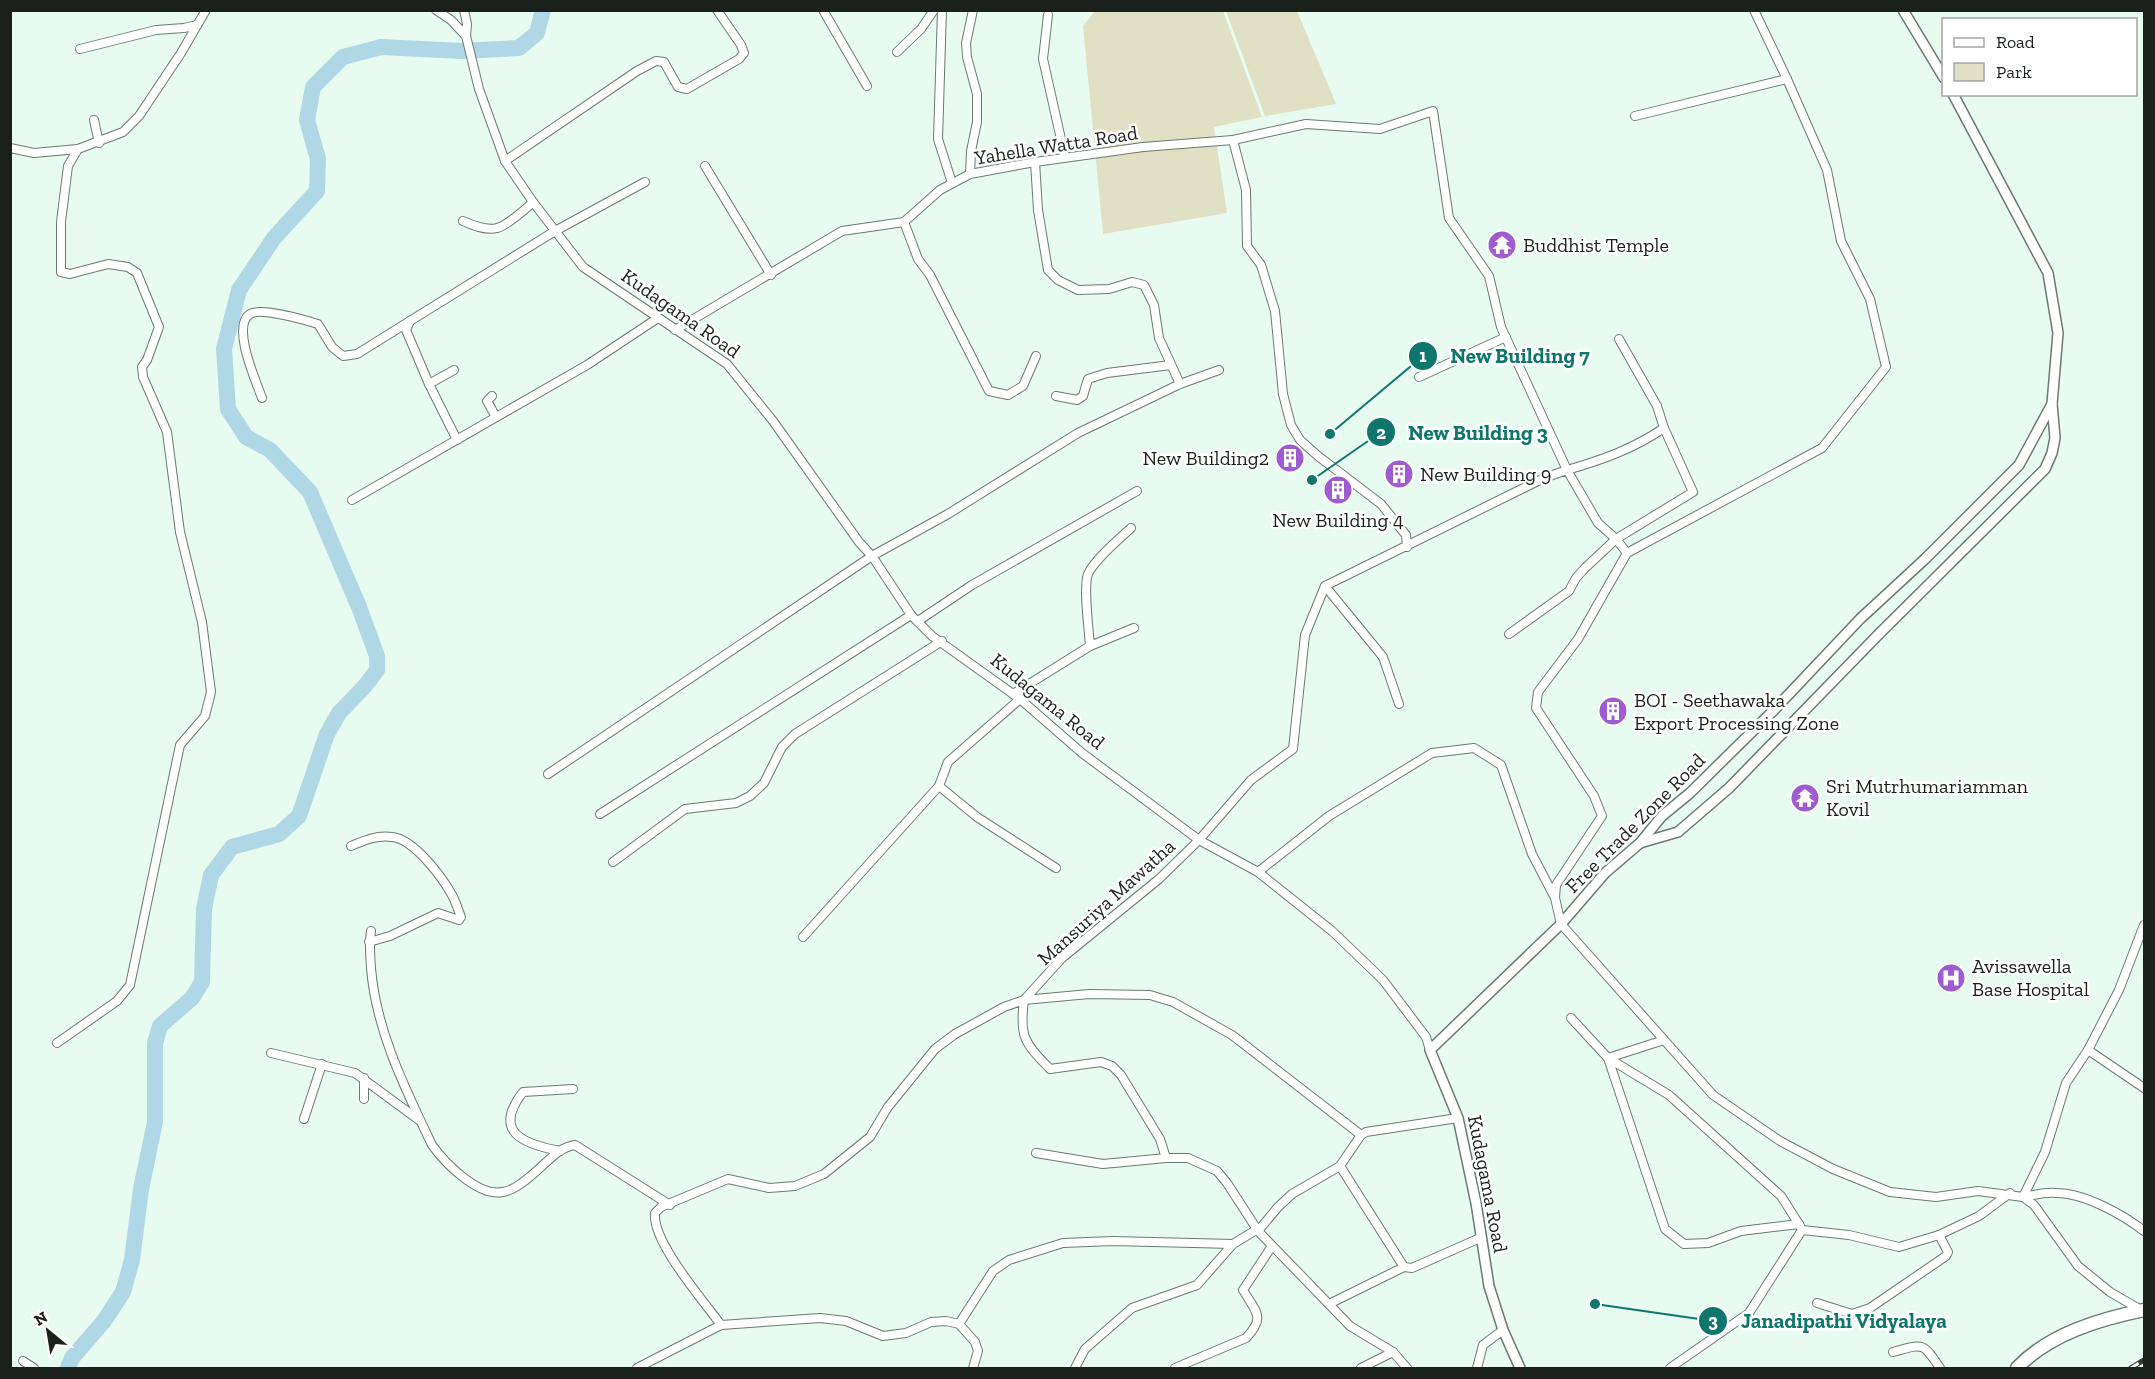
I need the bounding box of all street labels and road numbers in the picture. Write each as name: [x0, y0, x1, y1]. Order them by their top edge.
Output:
street label: Yahella Watta Road: [972, 120, 1139, 170]
street label: Kudagama Road: [617, 263, 745, 363]
street label: Kudagama Road: [986, 648, 1110, 754]
street label: Free Trade Zone Road: [1560, 748, 1710, 898]
street label: Mansuriya Mawatha: [1032, 834, 1180, 970]
street label: Kudagama Road: [1463, 1113, 1513, 1255]

